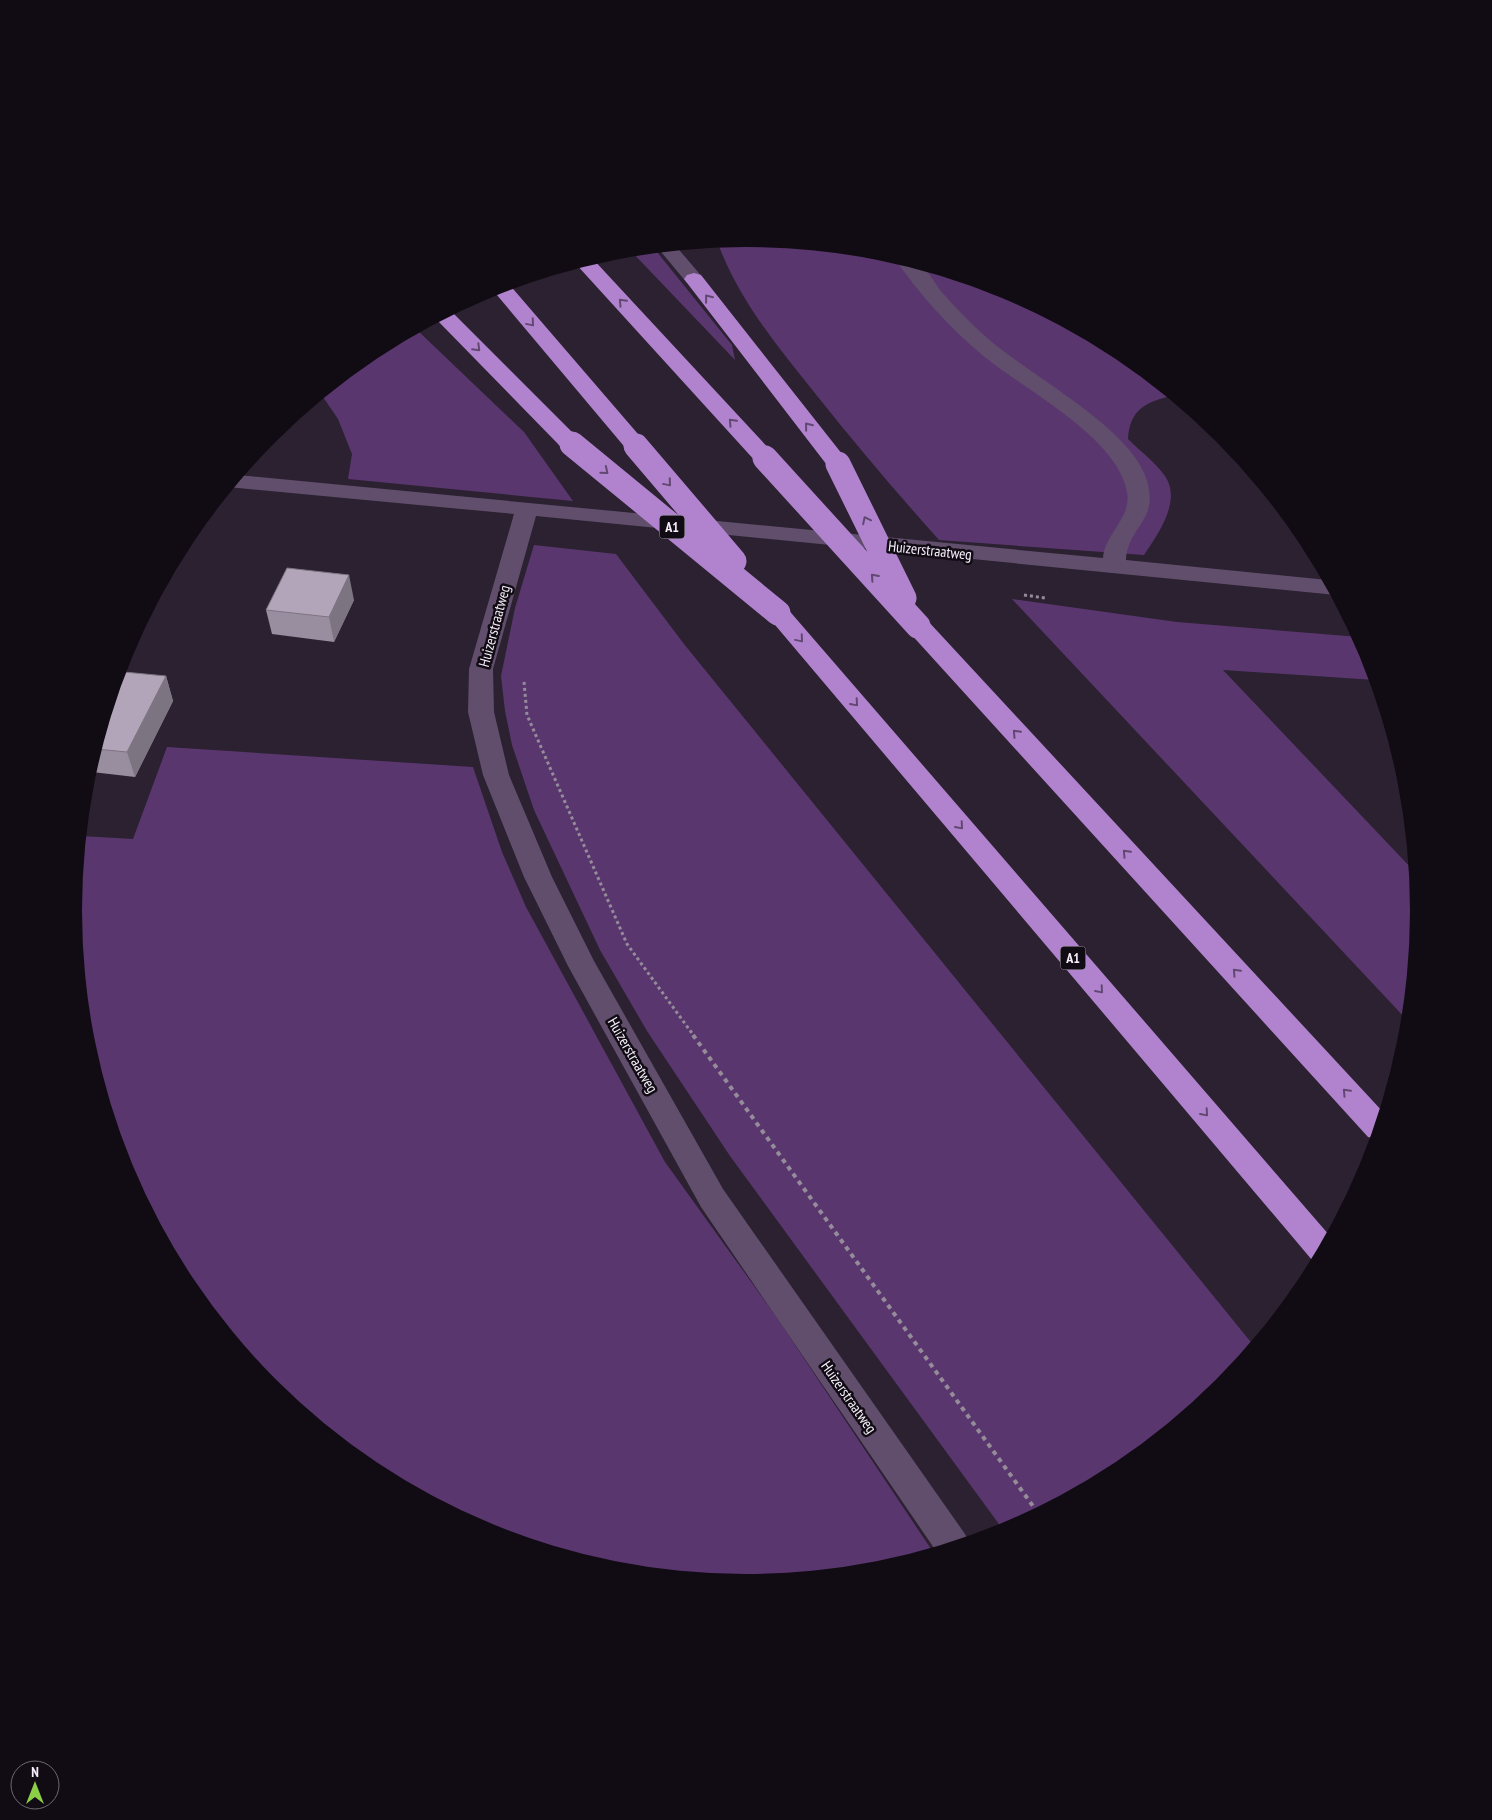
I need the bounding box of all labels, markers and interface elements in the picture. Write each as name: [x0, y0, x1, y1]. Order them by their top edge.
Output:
one-way arrow: [706, 295, 714, 304]
one-way arrow: [619, 299, 628, 308]
one-way arrow: [526, 317, 535, 326]
one-way arrow: [472, 342, 481, 351]
one-way arrow: [729, 419, 738, 428]
one-way arrow: [805, 423, 813, 432]
one-way arrow: [599, 466, 608, 475]
one-way arrow: [662, 477, 671, 486]
road number: A1: [660, 516, 684, 538]
one-way arrow: [862, 516, 872, 525]
street label: Huizerstraatweg: [887, 536, 973, 564]
one-way arrow: [870, 574, 879, 583]
street label: Huizerstraatweg: [474, 583, 514, 669]
one-way arrow: [795, 634, 804, 643]
one-way arrow: [849, 697, 858, 706]
one-way arrow: [1013, 729, 1022, 738]
one-way arrow: [954, 821, 963, 830]
one-way arrow: [1123, 849, 1132, 858]
road number: A1: [1060, 946, 1086, 970]
one-way arrow: [1233, 969, 1242, 978]
one-way arrow: [1094, 984, 1103, 993]
street label: Huizerstraatweg: [604, 1014, 662, 1096]
one-way arrow: [1343, 1088, 1352, 1097]
one-way arrow: [1200, 1107, 1208, 1116]
street label: Huizerstraatweg: [817, 1357, 881, 1437]
north arrow: [10, 1760, 60, 1810]
text: N: [31, 1763, 39, 1781]

